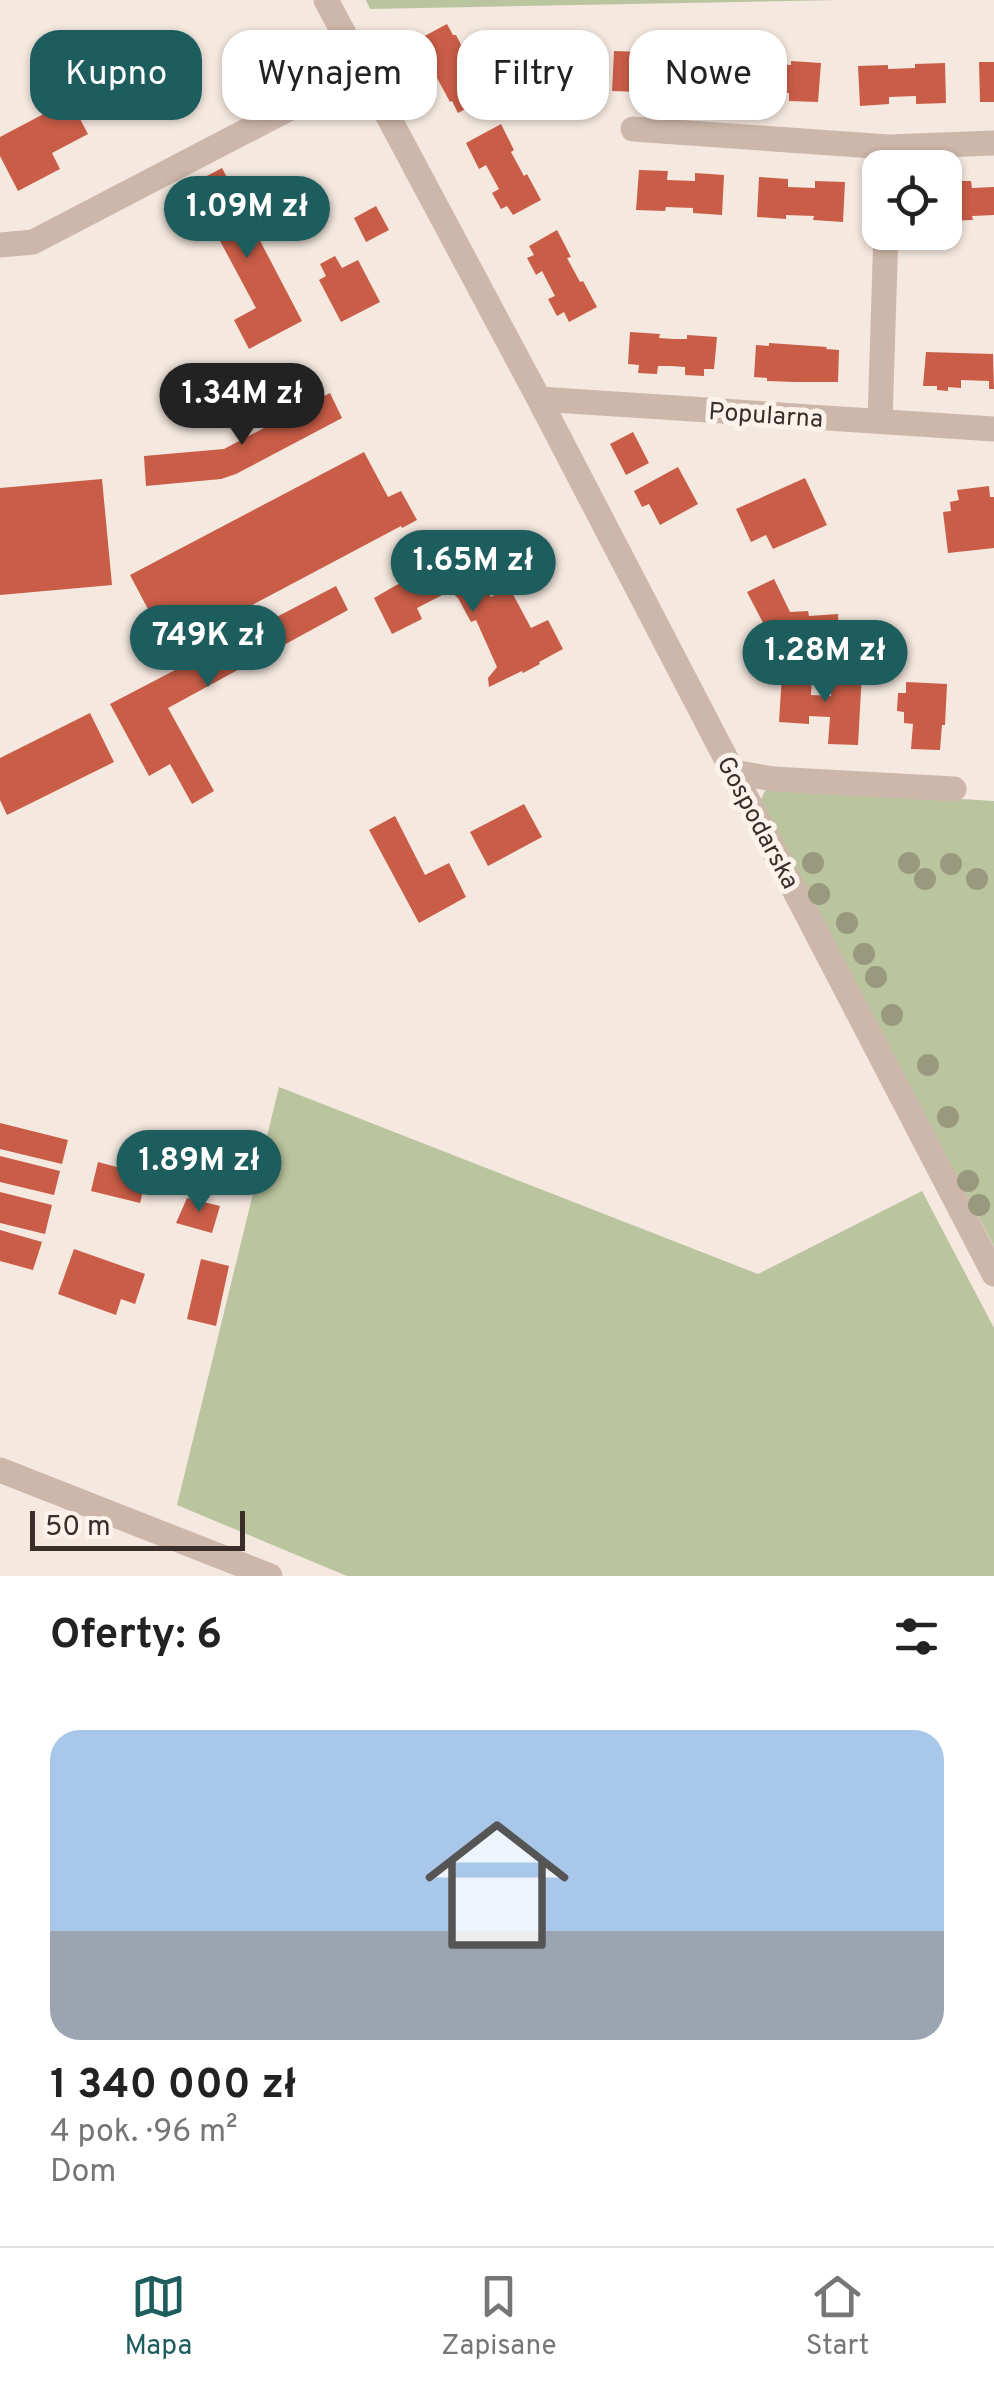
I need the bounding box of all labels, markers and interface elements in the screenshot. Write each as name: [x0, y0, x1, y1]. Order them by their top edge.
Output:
chip: Kupno: [30, 30, 202, 120]
chip: Wynajem: [222, 30, 437, 120]
chip: Filtry: [457, 30, 609, 120]
chip: Nowe: [629, 30, 787, 120]
map controls: [862, 150, 962, 250]
button: locate: [862, 150, 962, 250]
pin: 1.09M zł: [144, 176, 350, 261]
text: 1.09M zł: [186, 188, 308, 228]
pin: 1.34M zł: [139, 363, 345, 448]
text: 1.34M zł: [181, 375, 303, 415]
street label: Popularna: [707, 397, 824, 437]
pin: 1.65M zł: [370, 530, 576, 615]
text: 1.65M zł: [413, 542, 533, 582]
pin: 749K zł: [116, 605, 300, 690]
text: 749K zł: [152, 617, 264, 657]
pin: 1.28M zł: [722, 620, 928, 705]
text: 1.28M zł: [765, 632, 885, 672]
street label: Gospodarska: [708, 751, 805, 895]
pin: 1.89M zł: [96, 1130, 302, 1215]
text: 1.89M zł: [138, 1142, 260, 1182]
scale bar: [30, 1506, 245, 1550]
text: 50 m: [45, 1510, 111, 1546]
icon: filters: [889, 1609, 944, 1664]
text: Oferty: 6: [50, 1610, 222, 1663]
icon: home: [407, 1795, 587, 1975]
text: 1 340 000 zł: [50, 2060, 296, 2113]
text: 4 pok. · 96 m²: [50, 2113, 238, 2153]
text: Dom: [50, 2153, 116, 2193]
tab: Mapa: [125, 2269, 192, 2365]
tab: Zapisane: [441, 2269, 557, 2365]
tab: Start: [806, 2269, 869, 2365]

